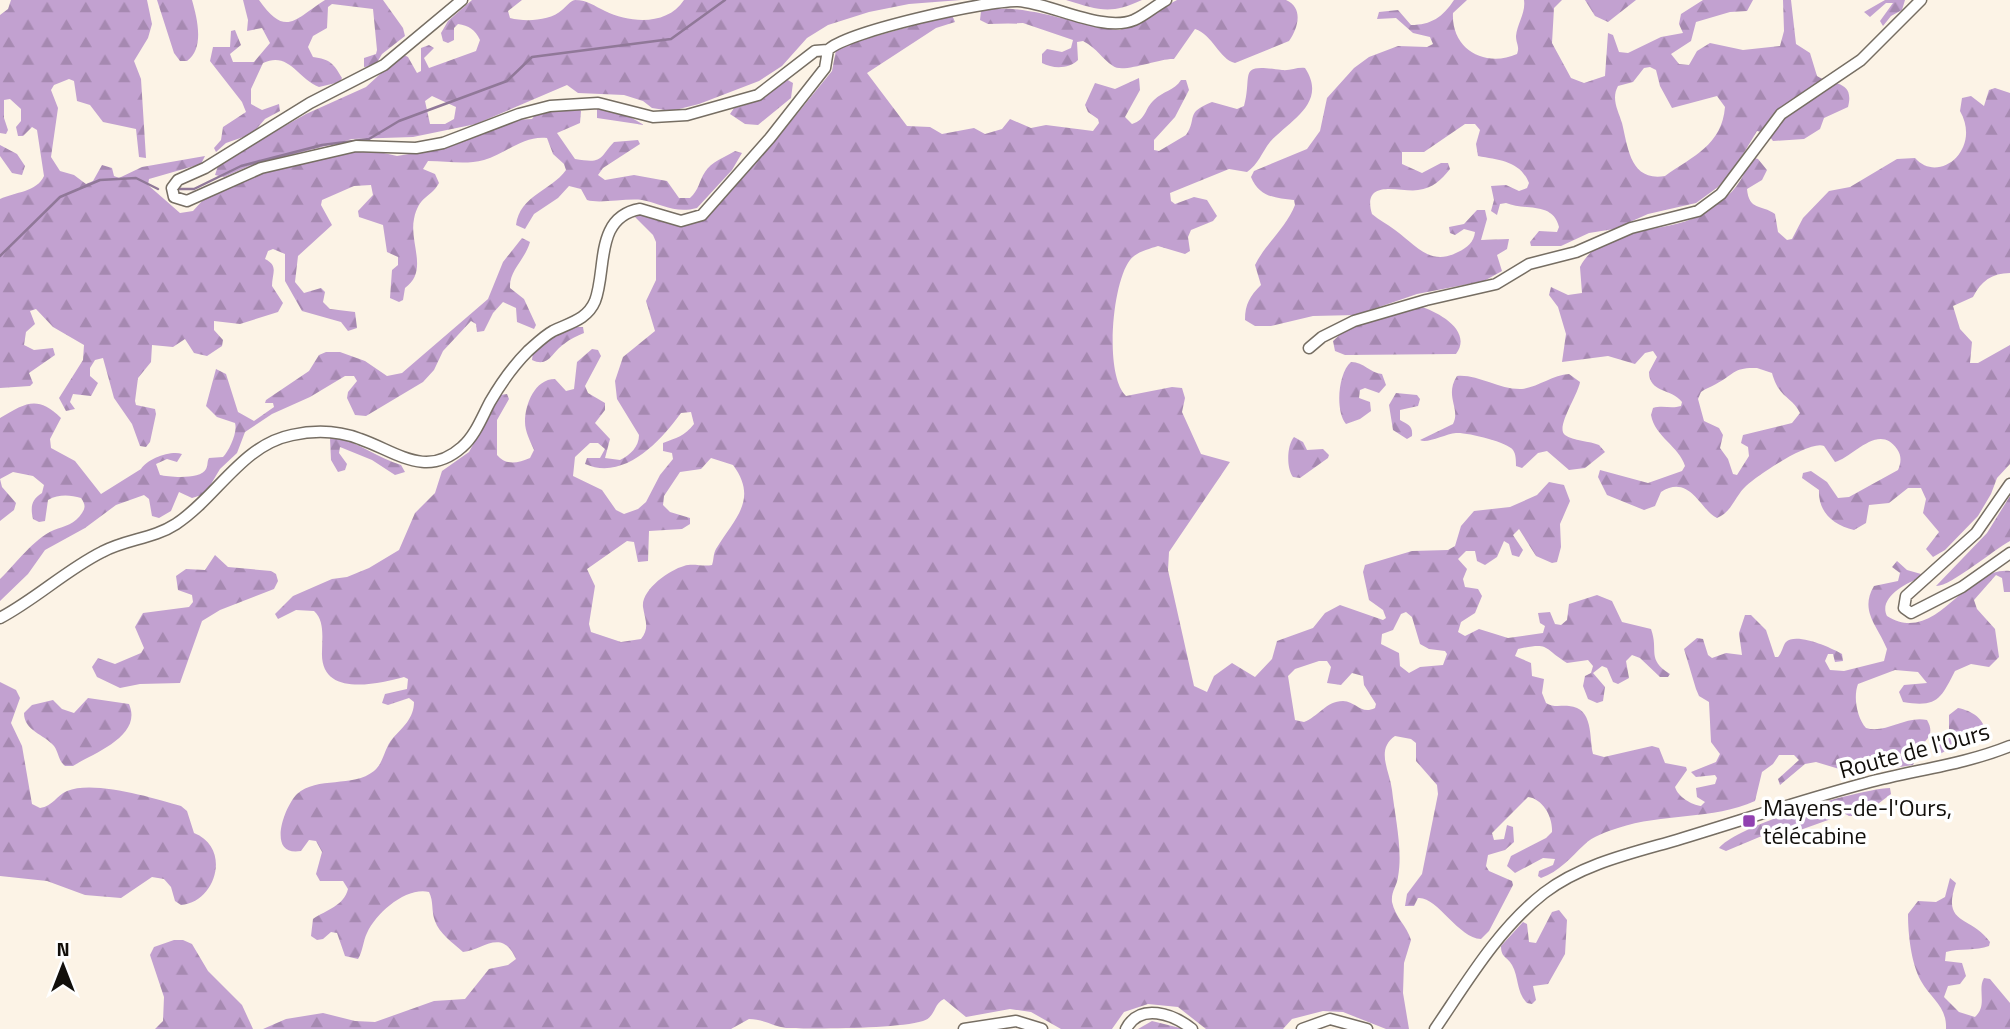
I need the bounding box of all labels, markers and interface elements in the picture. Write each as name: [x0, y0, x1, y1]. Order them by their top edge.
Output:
street label: Route de l'Ours: [1835, 713, 1993, 787]
place label: Mayens-de-l'Ours, télécabine: [1763, 789, 1952, 853]
marker: Mayens-de-l'Ours, télécabine: [1741, 813, 1757, 829]
north arrow: [28, 931, 98, 1001]
text: N: [56, 934, 70, 963]

